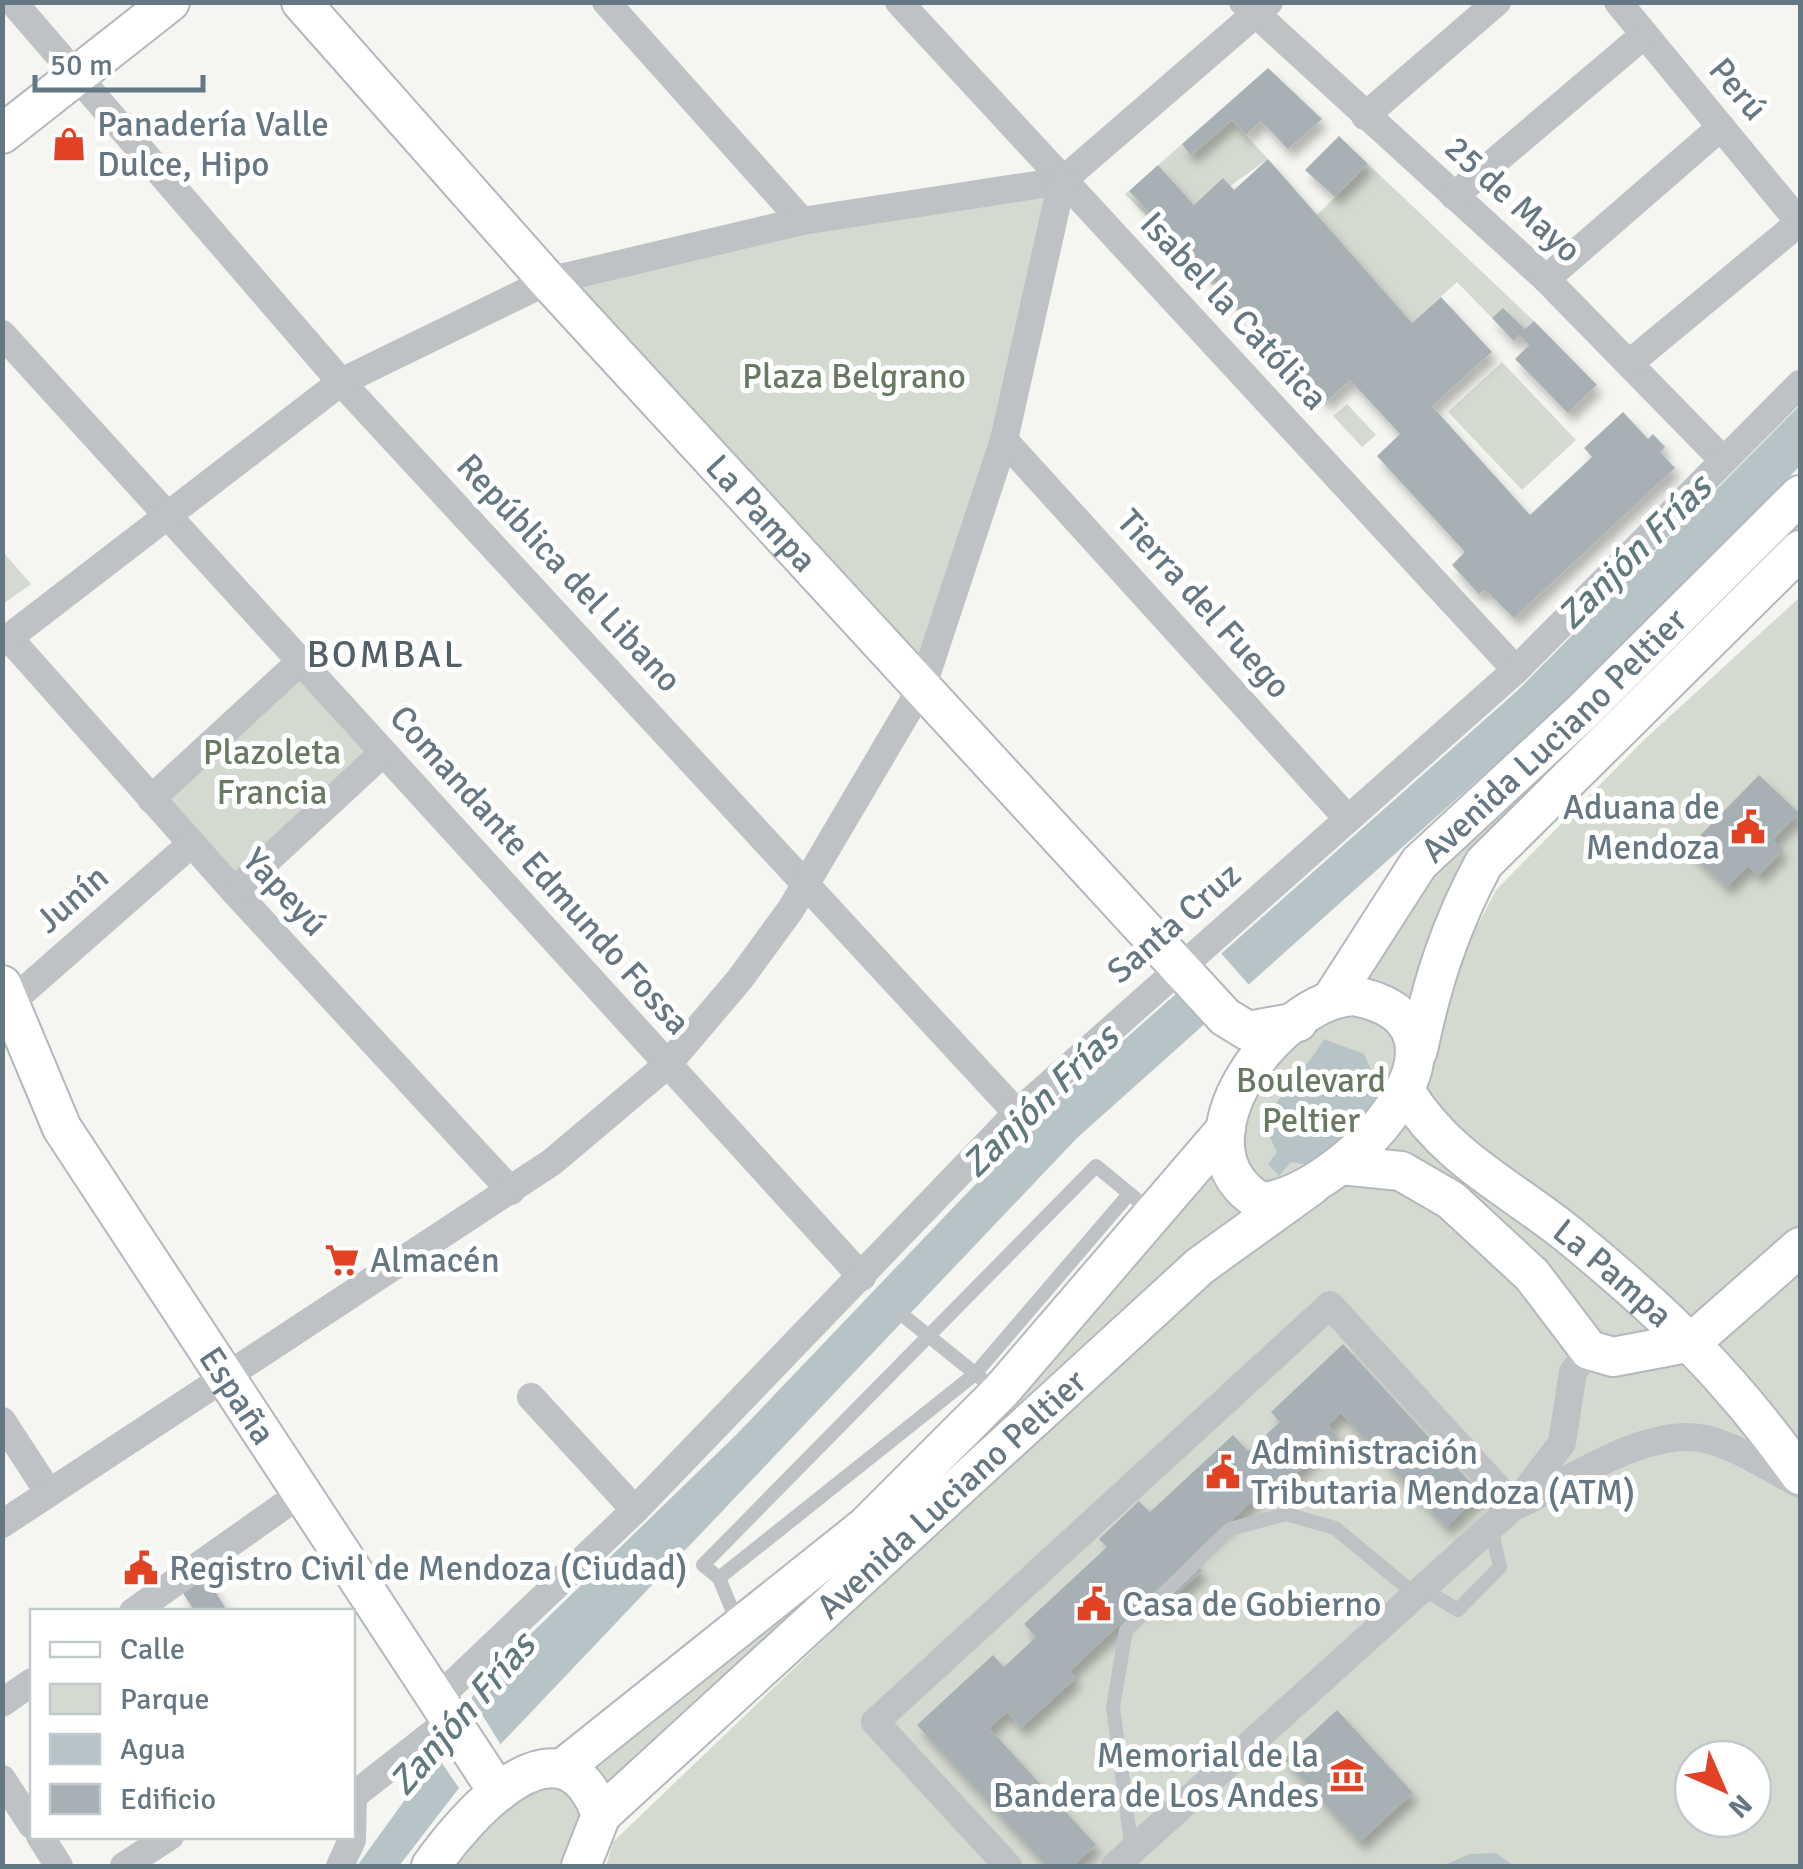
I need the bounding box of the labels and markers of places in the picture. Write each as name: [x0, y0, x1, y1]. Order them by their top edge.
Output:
place label: Panadería Valle Dulce, Hipo: [97, 103, 329, 186]
shop icon: Panadería Valle Dulce, Hipo: [50, 125, 88, 163]
place label: Aduana de Mendoza: [1563, 786, 1720, 869]
public building icon: Aduana de Mendoza: [1729, 808, 1767, 846]
place label: Almacén: [370, 1239, 500, 1282]
supermarket icon: Almacén: [323, 1241, 361, 1279]
place label: Administración Tributaria Mendoza (ATM): [1251, 1431, 1635, 1514]
public building icon: Administración Tributaria Mendoza (ATM): [1204, 1453, 1242, 1491]
place label: Registro Civil de Mendoza (Ciudad): [169, 1547, 687, 1590]
public building icon: Registro Civil de Mendoza (Ciudad): [122, 1549, 160, 1587]
place label: Casa de Gobierno: [1122, 1583, 1382, 1626]
public building icon: Casa de Gobierno: [1075, 1585, 1113, 1623]
place label: Memorial de la Bandera de Los Andes: [993, 1734, 1319, 1817]
museum icon: Memorial de la Bandera de Los Andes: [1328, 1756, 1366, 1794]

